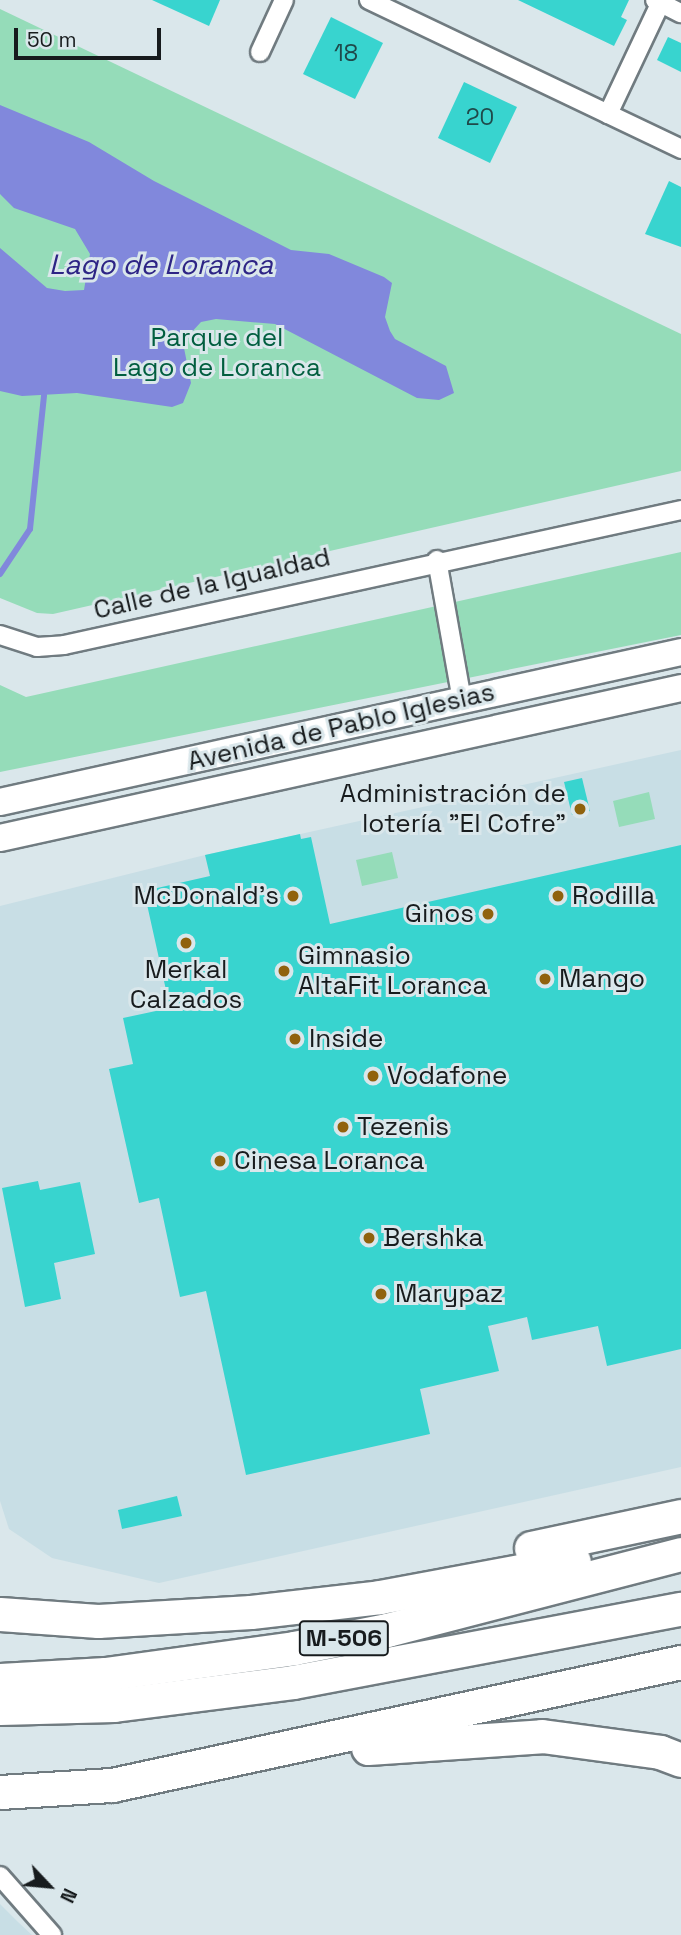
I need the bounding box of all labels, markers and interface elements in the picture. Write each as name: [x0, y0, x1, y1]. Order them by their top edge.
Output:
scale bar: [18, 14, 164, 58]
text: 50 m: [27, 26, 77, 53]
house number: 18: [334, 39, 358, 67]
house number: 20: [466, 103, 494, 131]
water label: Lago de Loranca: [49, 247, 273, 281]
park label: Parque del Lago de Loranca: [113, 322, 321, 384]
street label: Calle de la Igualdad: [91, 542, 333, 626]
street label: Avenida de Pablo Iglesias: [185, 676, 497, 778]
place label: Administración de lotería "El Cofre": [340, 778, 566, 840]
marker: Administración de lotería "El Cofre": [572, 801, 588, 817]
place label: McDonald's: [134, 880, 279, 912]
place label: Rodilla: [572, 880, 655, 912]
marker: McDonald's: [285, 888, 301, 904]
marker: Rodilla: [550, 888, 566, 904]
place label: Ginos: [405, 898, 474, 930]
marker: Ginos: [480, 906, 496, 922]
marker: Merkal Calzados: [178, 935, 194, 951]
place label: Gimnasio AltaFit Loranca: [298, 940, 488, 1002]
place label: Merkal Calzados: [130, 954, 242, 1016]
marker: Gimnasio AltaFit Loranca: [276, 963, 292, 979]
place label: Mango: [559, 963, 645, 995]
marker: Mango: [537, 971, 553, 987]
place label: Inside: [309, 1023, 383, 1055]
marker: Inside: [287, 1031, 303, 1047]
place label: Vodafone: [387, 1060, 507, 1092]
marker: Vodafone: [365, 1068, 381, 1084]
place label: Tezenis: [357, 1111, 449, 1143]
marker: Tezenis: [335, 1119, 351, 1135]
place label: Cinesa Loranca: [234, 1145, 425, 1177]
marker: Cinesa Loranca: [212, 1153, 228, 1169]
place label: Bershka: [383, 1222, 483, 1254]
marker: Bershka: [361, 1230, 377, 1246]
place label: Marypaz: [395, 1278, 503, 1310]
marker: Marypaz: [373, 1286, 389, 1302]
road number: M-506: [298, 1618, 390, 1658]
north arrow: [14, 1851, 84, 1921]
text: N: [54, 1884, 82, 1907]

